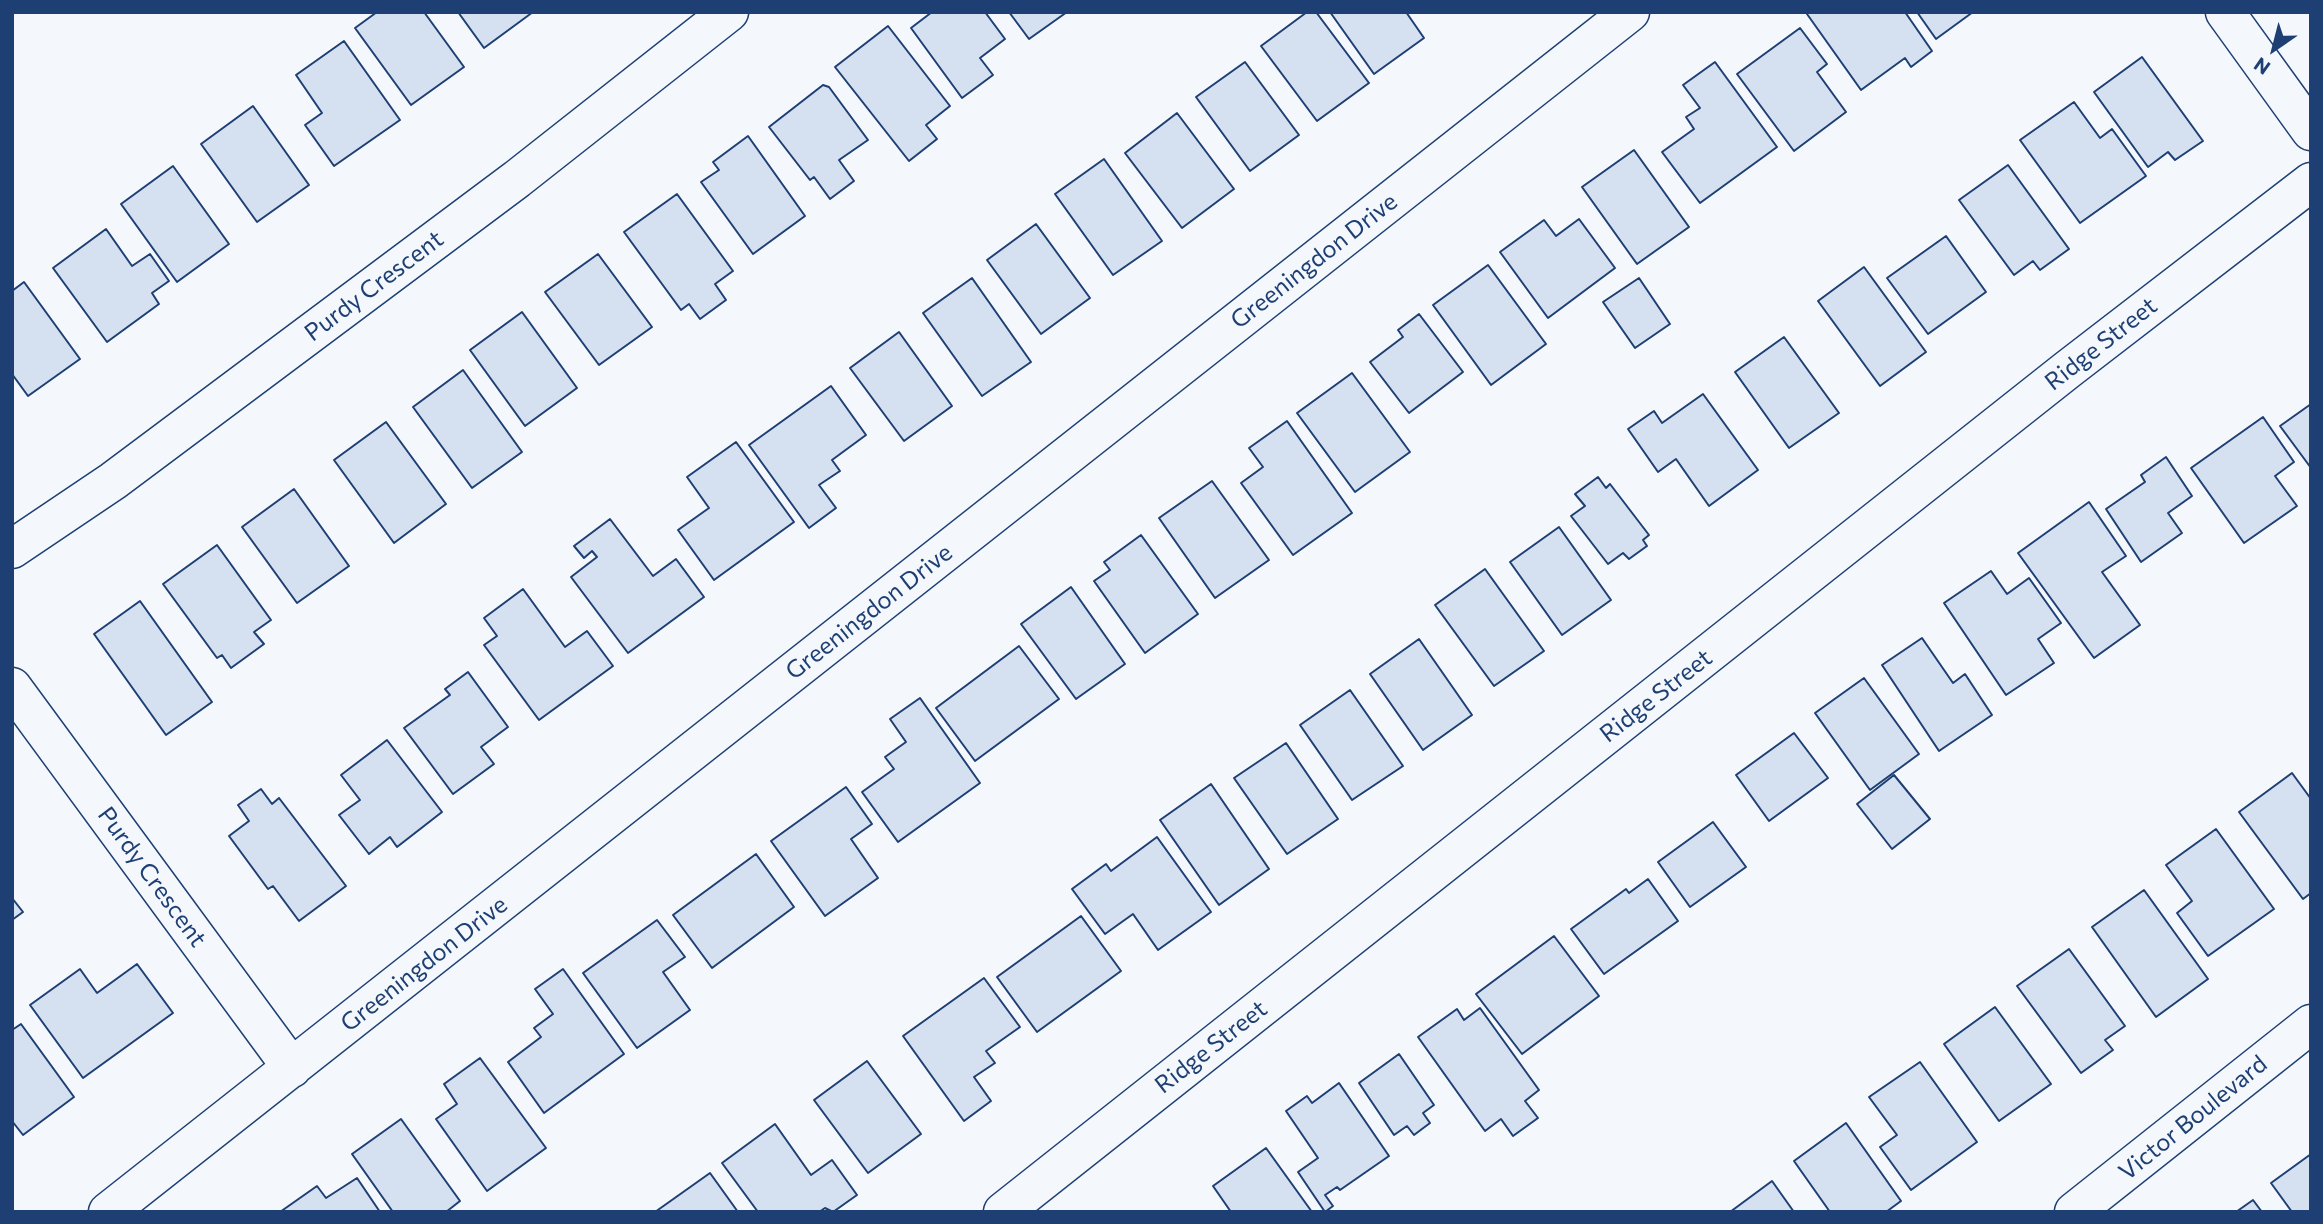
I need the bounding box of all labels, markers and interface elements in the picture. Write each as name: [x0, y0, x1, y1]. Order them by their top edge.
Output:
north arrow: [2239, 14, 2309, 84]
text: N: [2249, 53, 2274, 80]
street label: Greeningdon Drive: [1225, 187, 1403, 335]
street label: Purdy Crescent: [299, 225, 449, 347]
street label: Ridge Street: [2039, 291, 2163, 397]
street label: Greeningdon Drive: [780, 538, 958, 686]
street label: Ridge Street: [1594, 643, 1718, 749]
street label: Purdy Crescent: [92, 801, 212, 953]
street label: Greeningdon Drive: [335, 890, 513, 1038]
street label: Ridge Street: [1149, 994, 1273, 1100]
street label: Victor Boulevard: [2113, 1050, 2273, 1186]

